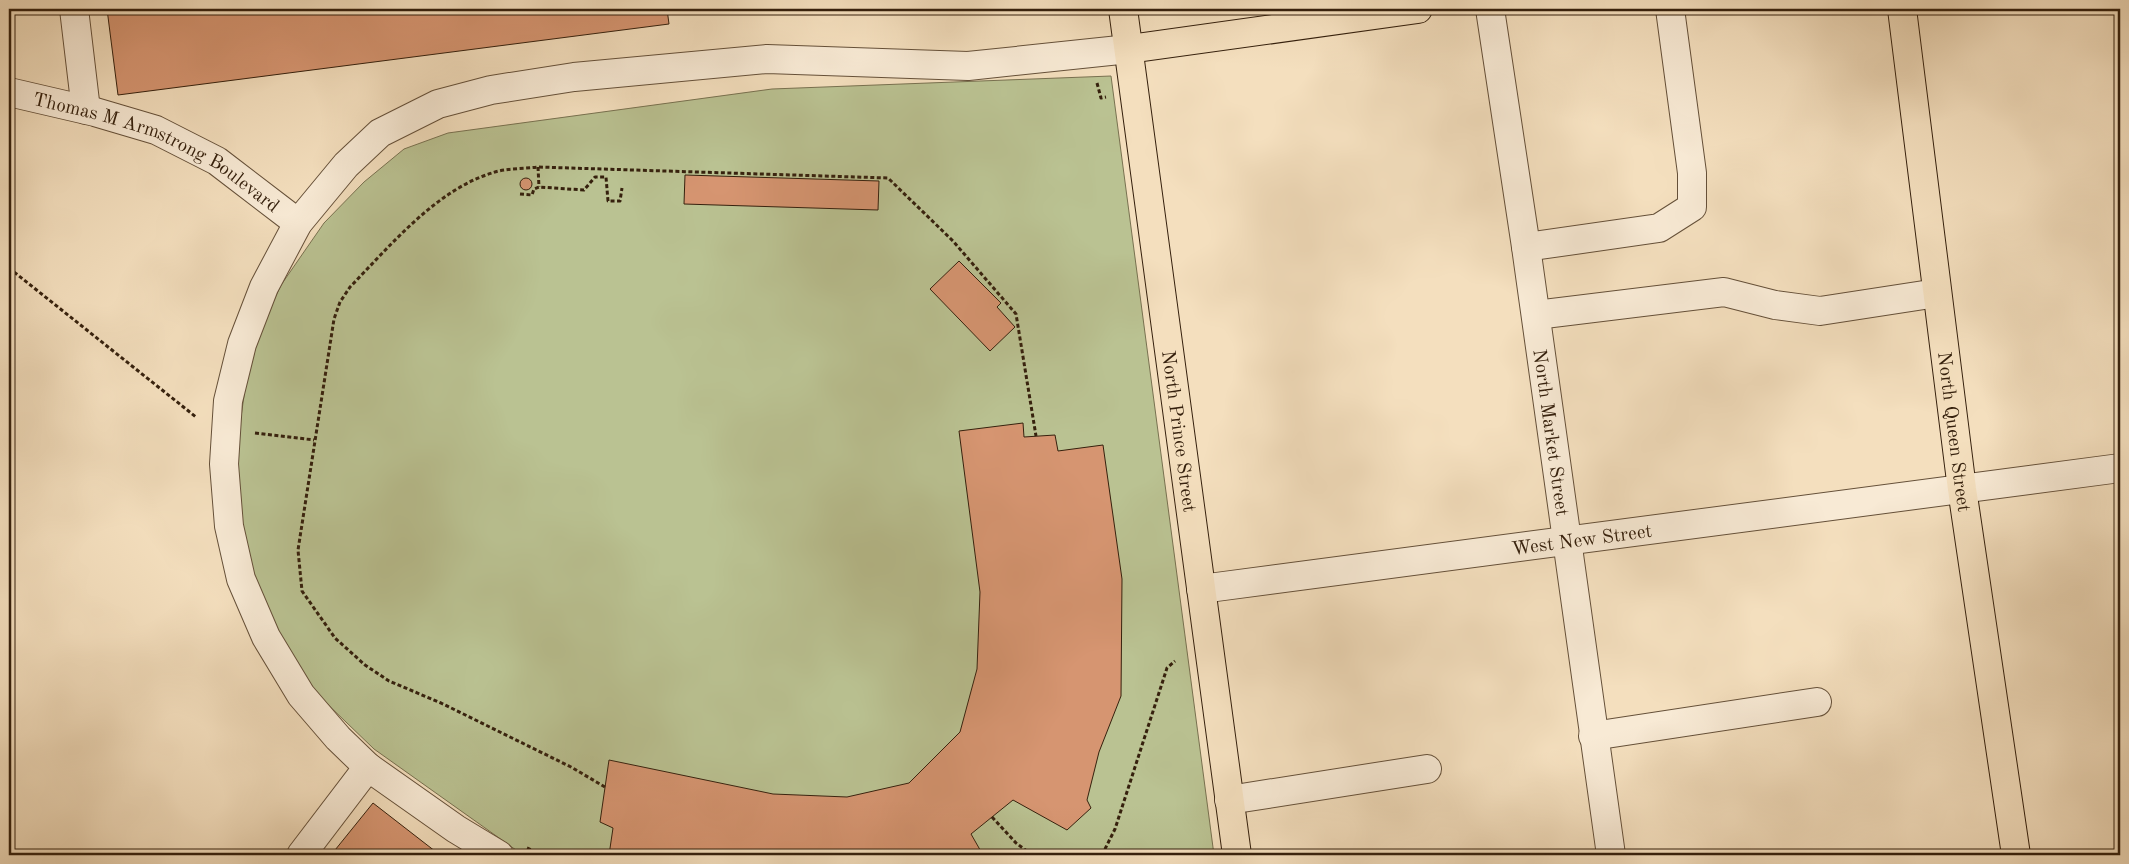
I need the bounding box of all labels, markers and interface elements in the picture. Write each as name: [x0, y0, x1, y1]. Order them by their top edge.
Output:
street label: Thomas M Armstrong Boulevard: [31, 91, 282, 217]
street label: North Market Street: [1528, 348, 1571, 518]
street label: North Prince Street: [1157, 349, 1198, 514]
street label: North Queen Street: [1933, 351, 1972, 513]
street label: West New Street: [1511, 523, 1653, 560]

